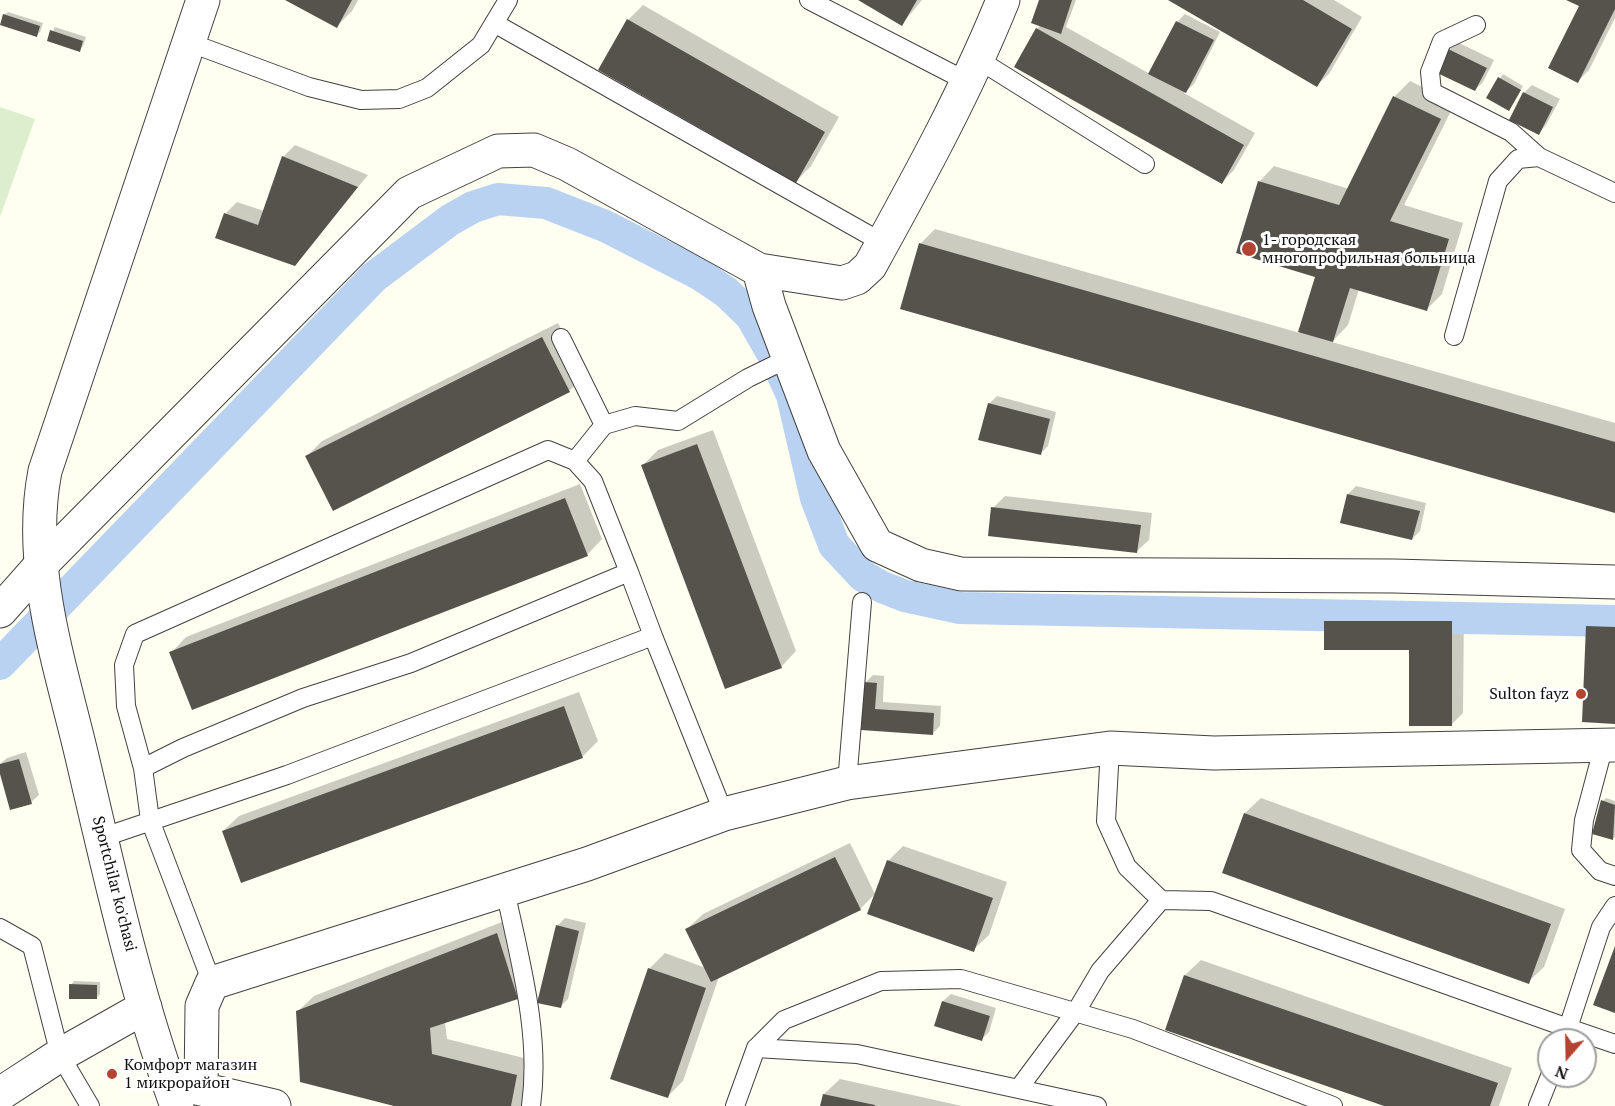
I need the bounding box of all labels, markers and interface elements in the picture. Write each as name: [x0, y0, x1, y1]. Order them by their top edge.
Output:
place label: 1- городская многопрофильная больница: [1262, 230, 1476, 268]
marker: 1- городская многопрофильная больница: [1240, 240, 1258, 258]
place label: Sulton fayz: [1489, 684, 1569, 704]
marker: Sulton fayz: [1574, 687, 1588, 701]
street label: Sportchilar ko'chasi: [88, 814, 140, 954]
north arrow: [1537, 1028, 1597, 1088]
place label: Комфорт магазин 1 микрорайон: [124, 1055, 257, 1093]
text: N: [1552, 1061, 1571, 1085]
marker: Комфорт магазин 1 микрорайон: [105, 1067, 119, 1081]

